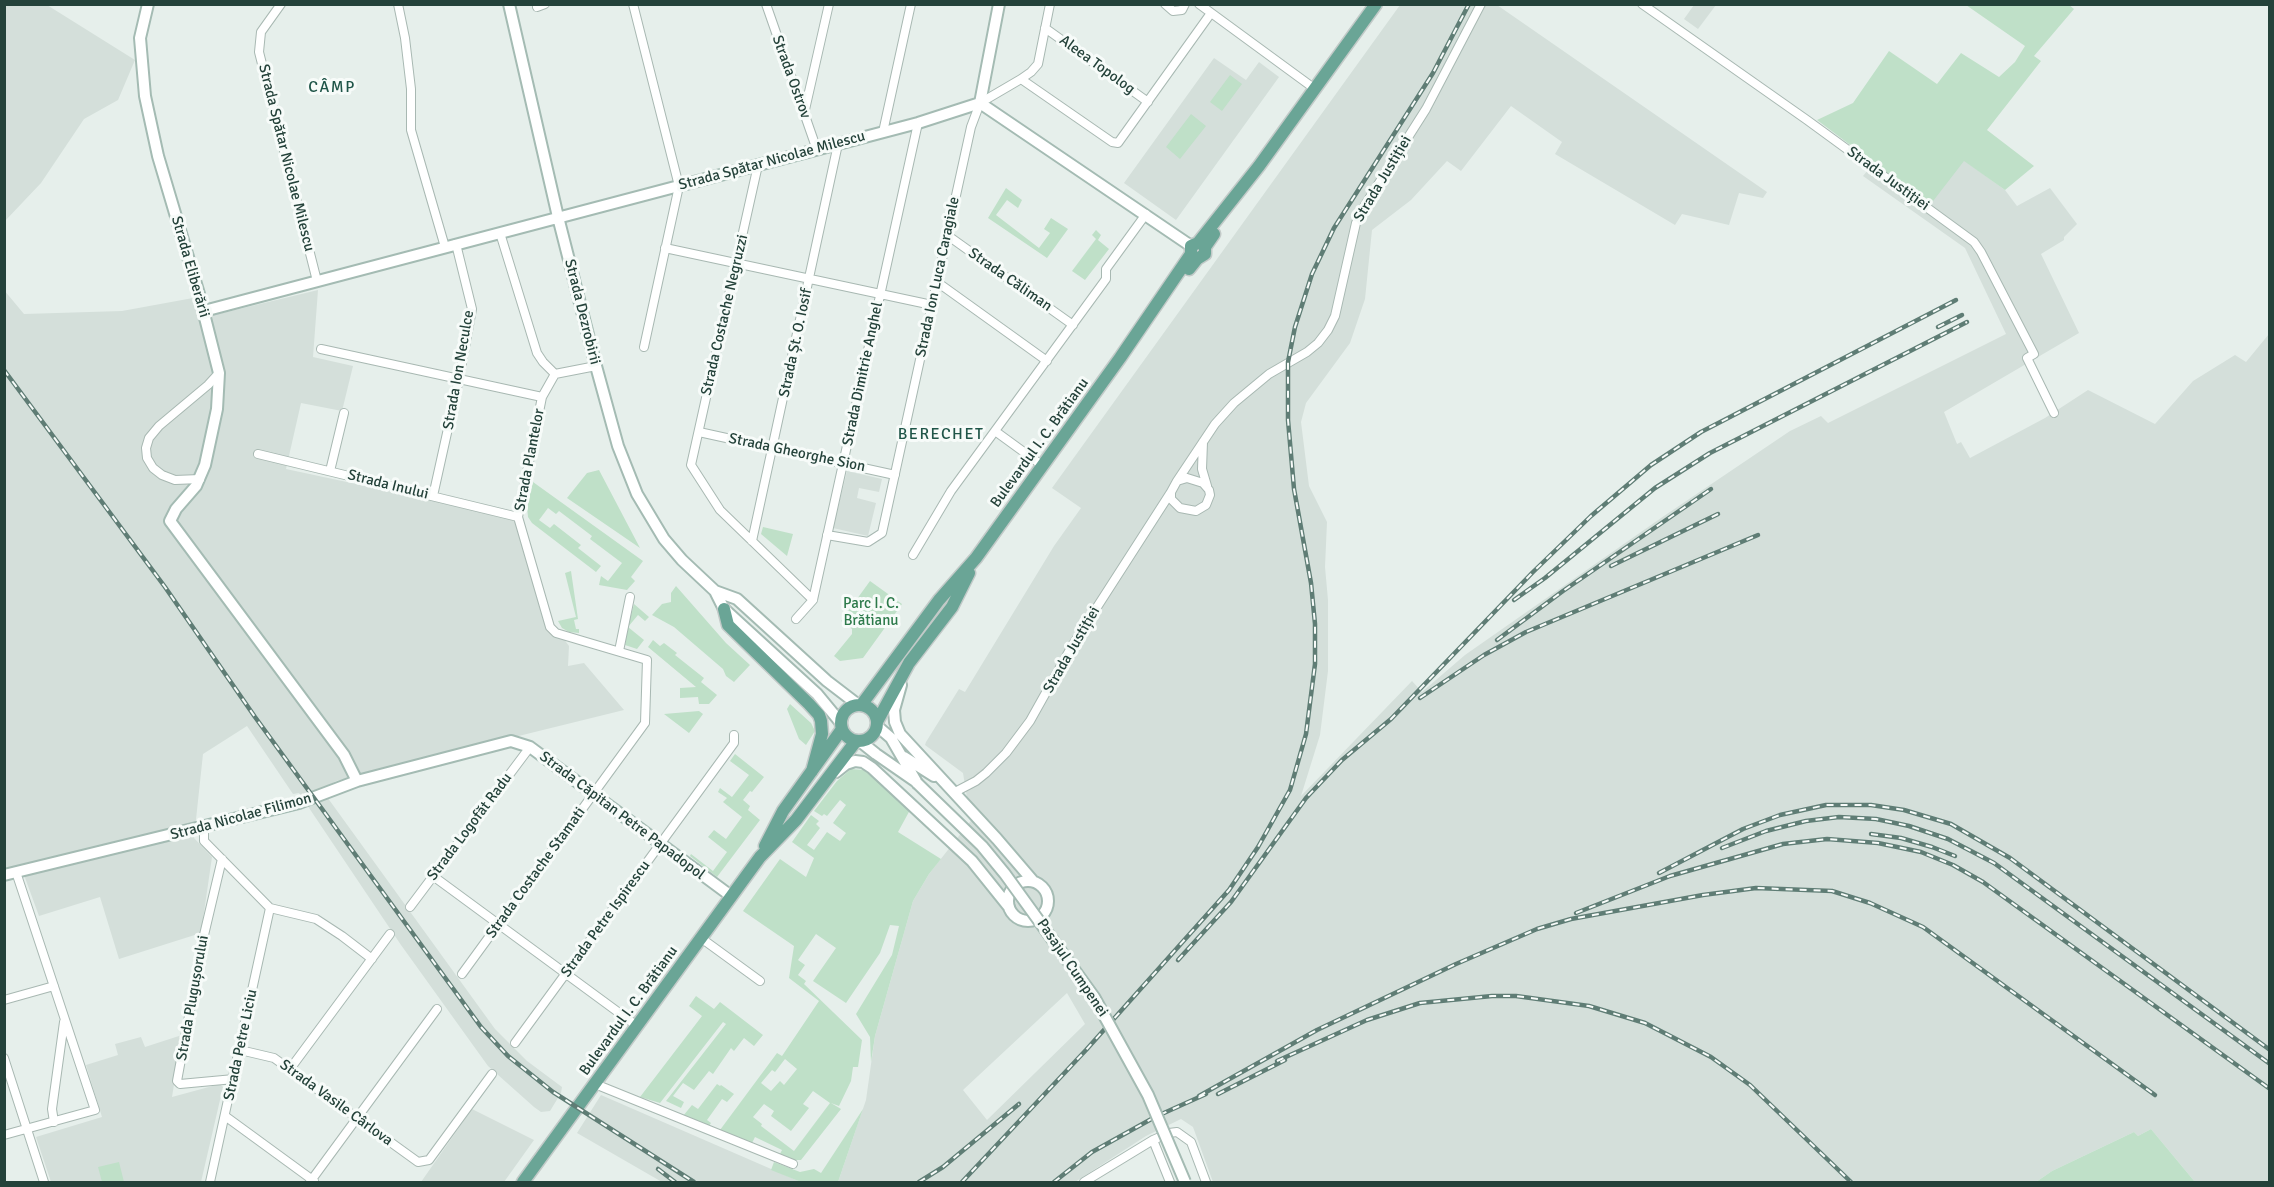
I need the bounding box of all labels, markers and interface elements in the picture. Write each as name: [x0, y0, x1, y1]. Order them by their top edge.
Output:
street label: Aleea Topolog: [1056, 32, 1138, 98]
street label: Strada Ostrov: [768, 33, 814, 121]
street label: Strada Spătar Nicolae Milescu: [254, 62, 318, 254]
district label: CÂMP: [308, 78, 356, 98]
street label: Strada Spătar Nicolae Milescu: [677, 127, 867, 195]
street label: Strada Justiției: [1350, 133, 1416, 225]
street label: Strada Justiției: [1843, 143, 1933, 215]
street label: Strada Ion Luca Caragiale: [912, 195, 964, 359]
street label: Strada Eliberării: [167, 214, 213, 320]
street label: Strada Costache Negruzzi: [698, 233, 752, 397]
street label: Strada Căliman: [965, 244, 1055, 316]
street label: Strada Dezrobirii: [560, 257, 604, 367]
street label: Strada Șt. O. Iosif: [776, 287, 816, 399]
street label: Strada Dimitrie Anghel: [839, 301, 887, 447]
street label: Strada Ion Neculce: [440, 309, 478, 431]
street label: Bulevardul I. C. Brătianu: [987, 375, 1093, 511]
street label: Strada Plantelor: [511, 407, 549, 513]
district label: BERECHET: [898, 425, 984, 445]
street label: Strada Gheorghe Sion: [727, 430, 867, 476]
street label: Strada Inului: [346, 466, 430, 504]
park label: Parc I. C. Brătianu: [843, 595, 899, 630]
street label: Strada Justiției: [1040, 603, 1104, 697]
street label: Strada Căpitan Petre Papadopol: [536, 748, 708, 884]
street label: Strada Logofăt Radu: [424, 770, 516, 884]
street label: Strada Nicolae Filimon: [168, 789, 314, 845]
street label: Strada Costache Stamati: [482, 804, 590, 942]
street label: Strada Petre Ispirescu: [558, 857, 654, 981]
street label: Pasajul Cumpenei: [1033, 916, 1111, 1020]
street label: Strada Plugușorului: [173, 934, 213, 1062]
street label: Bulevardul I. C. Brătianu: [576, 943, 682, 1079]
street label: Strada Petre Liciu: [220, 988, 262, 1102]
street label: Strada Vasile Cârlova: [276, 1056, 396, 1150]

